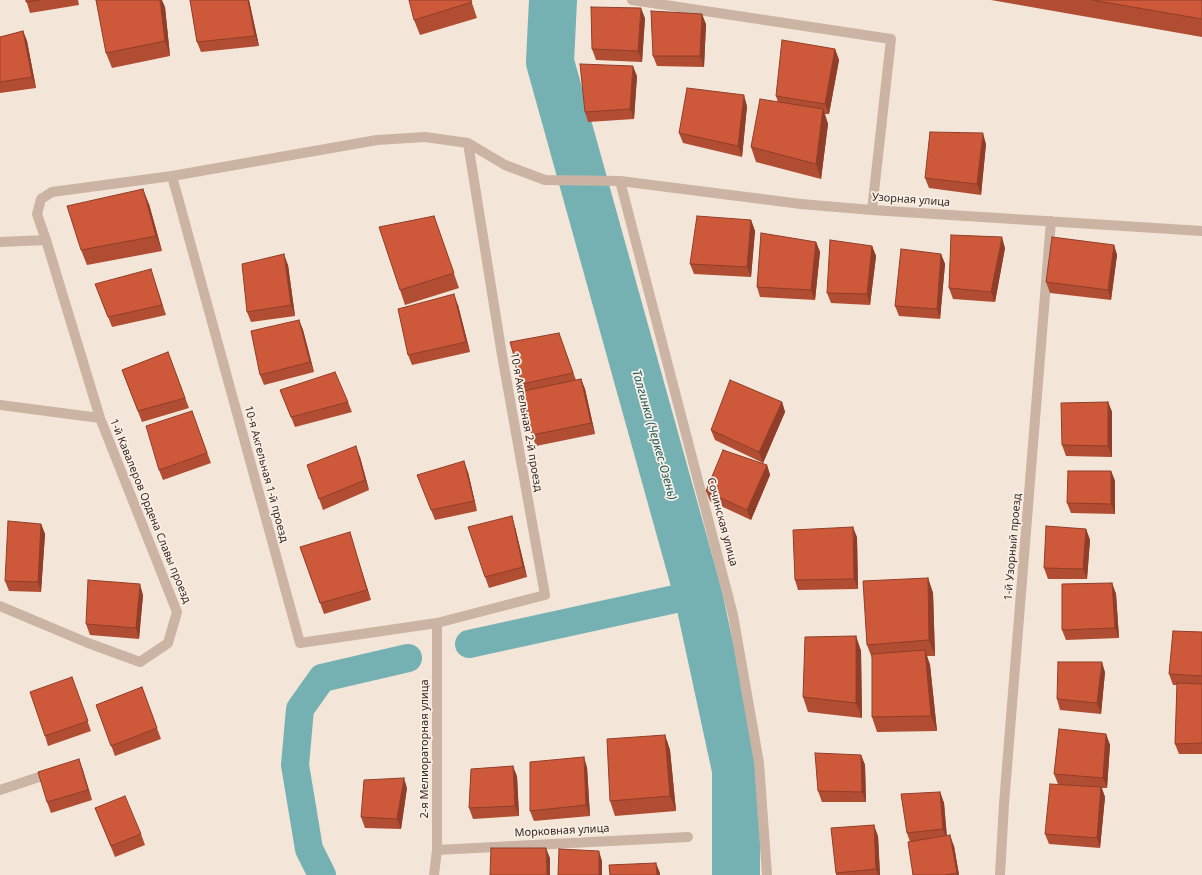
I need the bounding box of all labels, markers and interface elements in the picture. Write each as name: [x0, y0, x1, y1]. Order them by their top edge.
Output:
street label: Узорная улица: [871, 191, 951, 209]
street label: 10-я Акгельная 2-й проезд: [507, 351, 545, 493]
water label: Талгинка (Черкес-Озень): [629, 368, 679, 502]
street label: 10-я Акгельная 1-й проезд: [241, 404, 291, 544]
street label: 1-й Кавалеров Ордена Славы проезд: [107, 417, 193, 605]
street label: Сочинская улица: [704, 476, 740, 568]
street label: 1-й Узорный проезд: [1002, 493, 1024, 601]
street label: 2-я Мелиораторная улица: [418, 679, 432, 819]
street label: Морковная улица: [514, 822, 610, 840]

